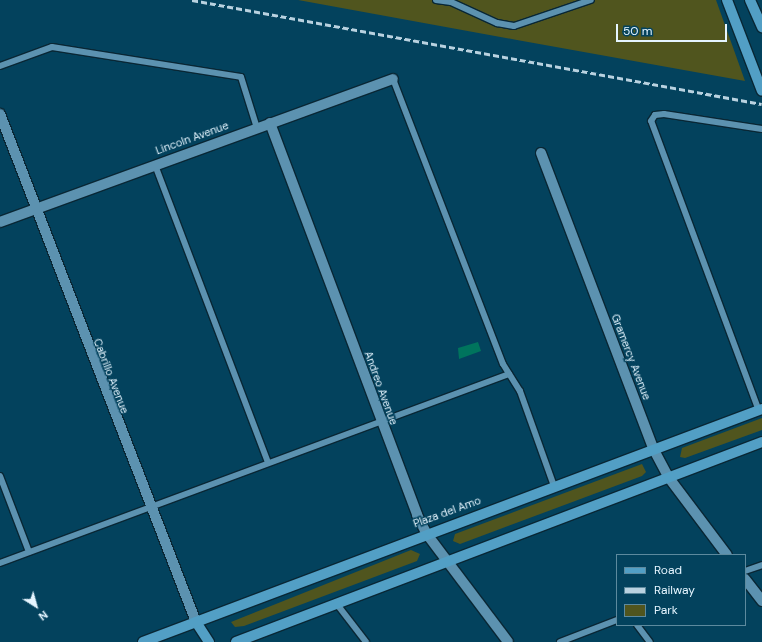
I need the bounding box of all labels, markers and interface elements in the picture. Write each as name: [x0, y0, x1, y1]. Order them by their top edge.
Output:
scale bar: [618, 16, 729, 42]
text: 50 m: [623, 23, 652, 39]
street label: Lincoln Avenue: [154, 119, 230, 157]
street label: Gramercy Avenue: [609, 312, 653, 402]
street label: Cabrillo Avenue: [91, 337, 131, 415]
street label: Andreo Avenue: [362, 349, 400, 427]
street label: Plaza del Amo: [411, 494, 483, 530]
legend: [616, 554, 746, 626]
text: Road: [654, 562, 682, 578]
text: Railway: [654, 582, 695, 598]
north arrow: [16, 586, 56, 626]
text: Park: [654, 602, 678, 618]
text: N: [36, 608, 51, 624]

